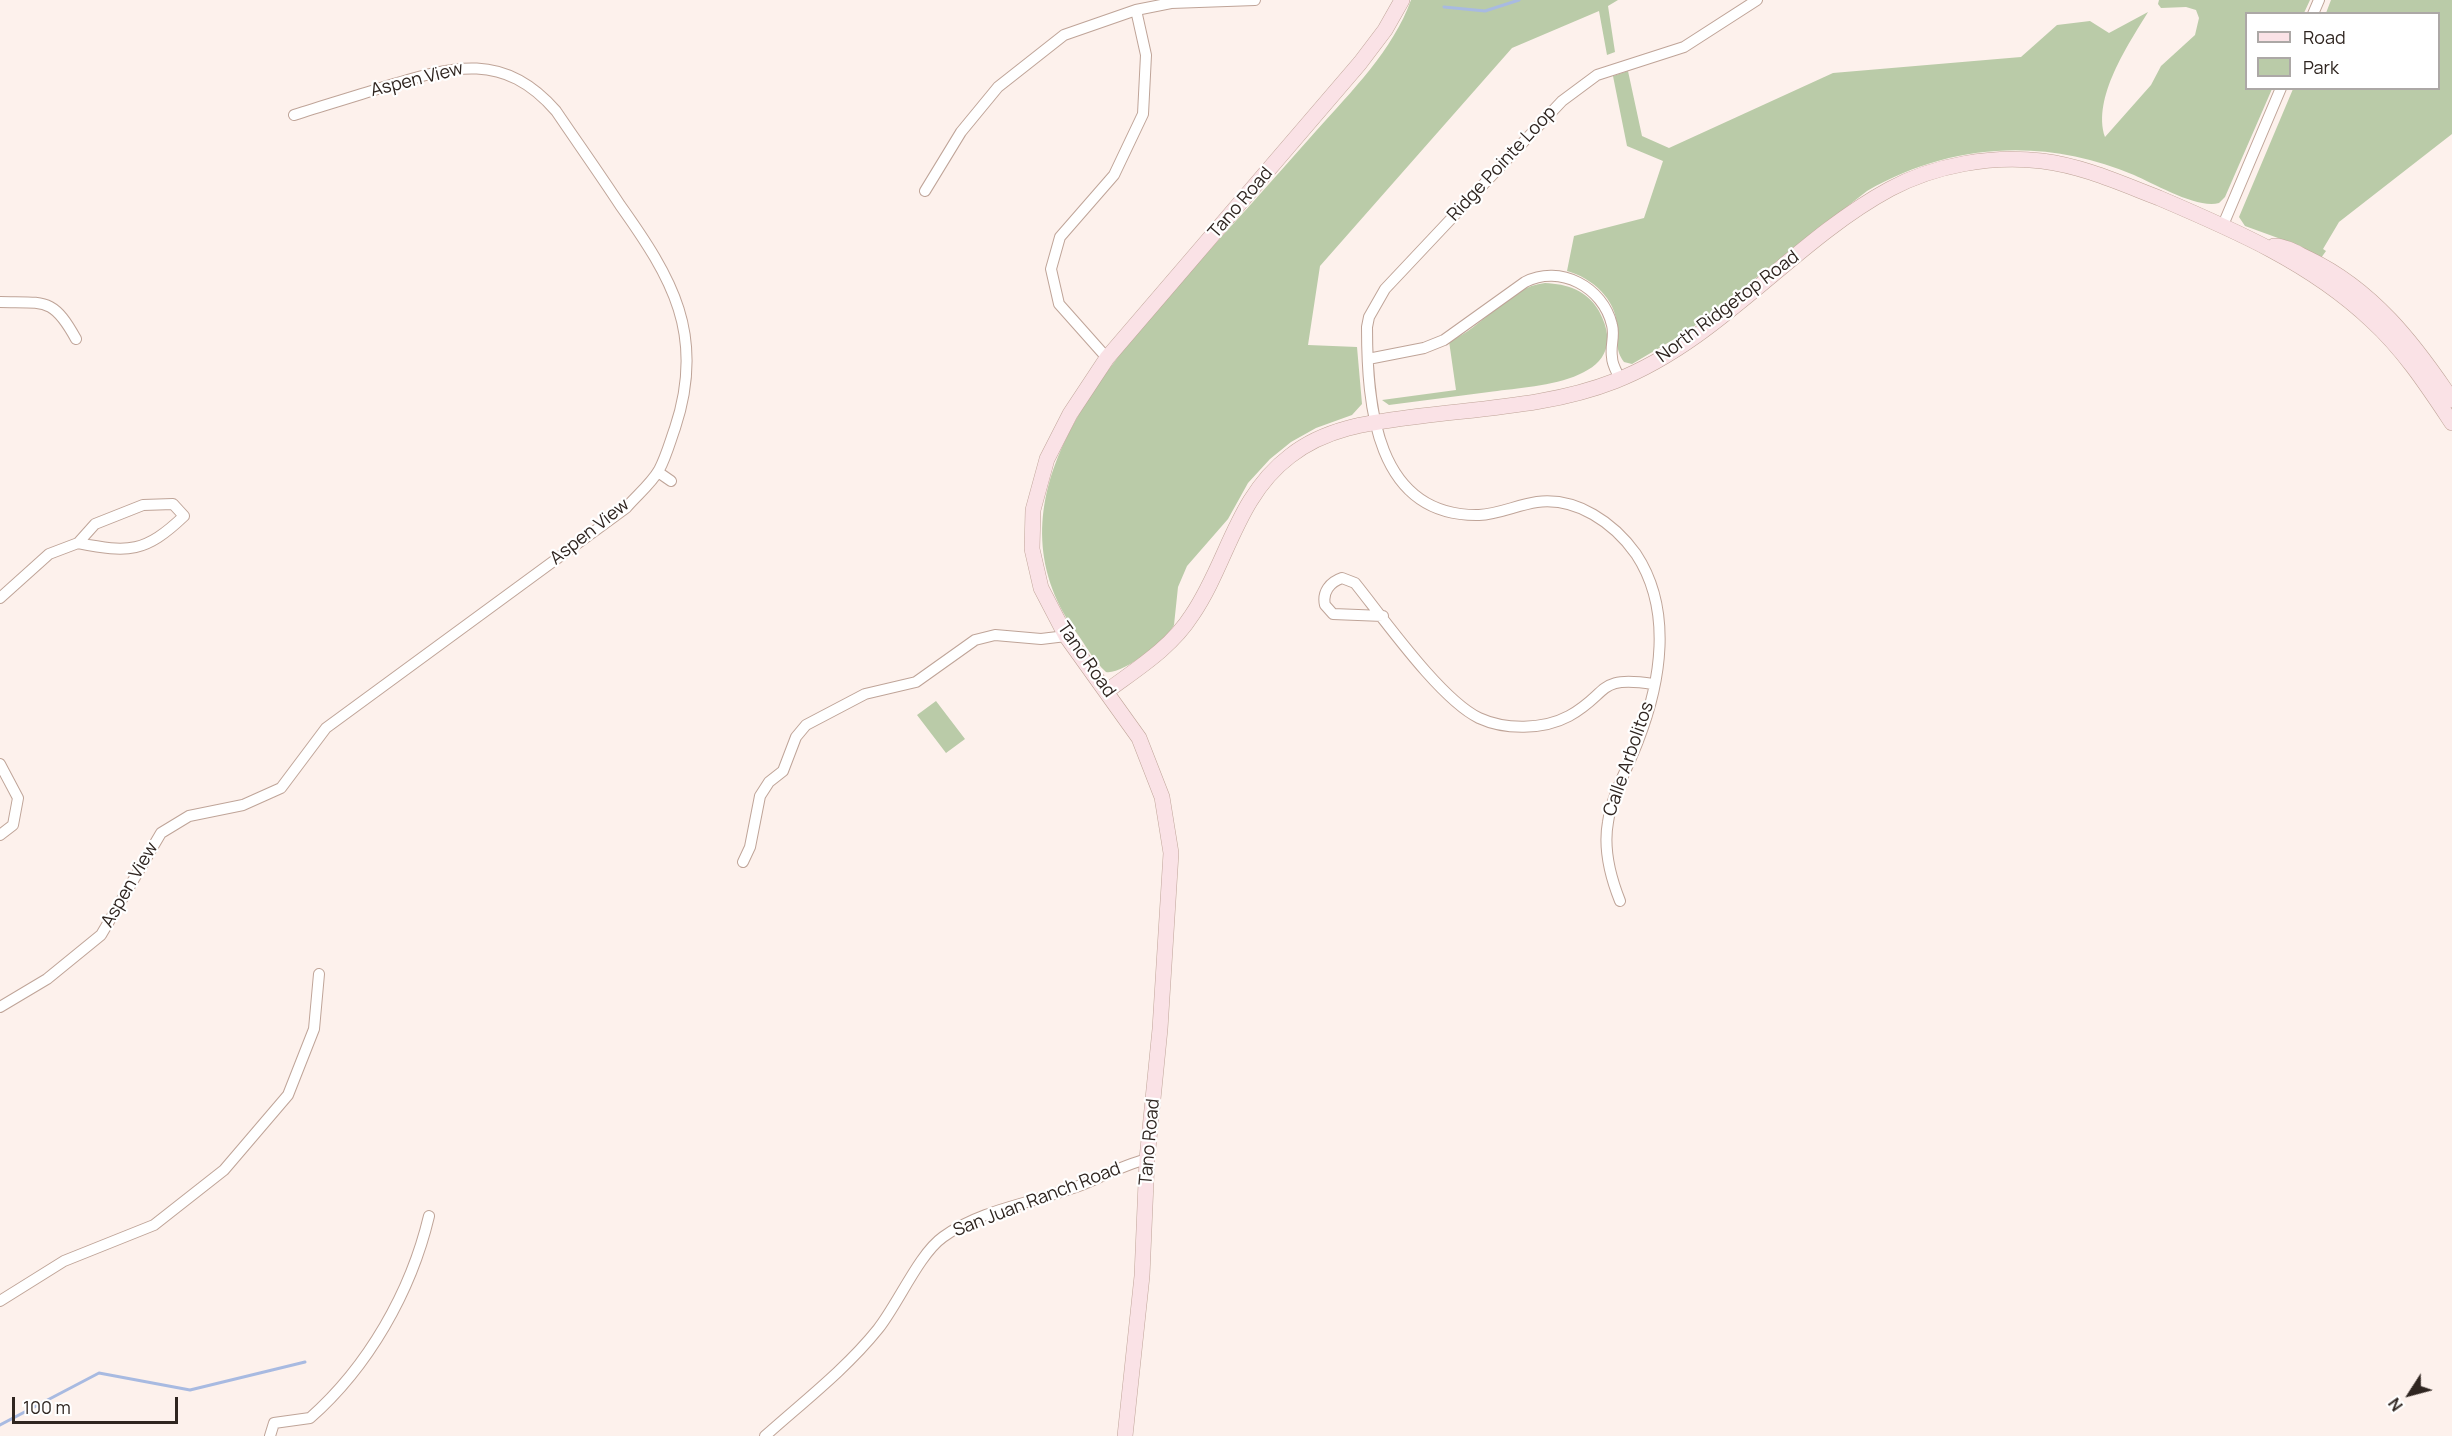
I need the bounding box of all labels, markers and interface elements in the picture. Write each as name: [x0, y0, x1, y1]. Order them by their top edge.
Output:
legend: [2245, 12, 2440, 90]
text: Road: [2303, 25, 2346, 49]
text: Park: [2303, 55, 2339, 79]
street label: Aspen View: [368, 58, 466, 102]
street label: Ridge Pointe Loop: [1443, 102, 1561, 226]
street label: Tano Road: [1204, 163, 1278, 243]
street label: North Ridgetop Road: [1653, 246, 1803, 368]
street label: Aspen View: [546, 494, 634, 570]
street label: Tano Road: [1052, 618, 1120, 702]
street label: Calle Arbolitos: [1599, 699, 1659, 819]
street label: Aspen View: [97, 839, 163, 931]
street label: Tano Road: [1135, 1098, 1165, 1186]
street label: San Juan Ranch Road: [950, 1158, 1124, 1242]
north arrow: [2380, 1364, 2440, 1424]
scale bar: [15, 1385, 182, 1423]
text: N: [2383, 1393, 2408, 1416]
text: 100 m: [23, 1395, 71, 1419]

